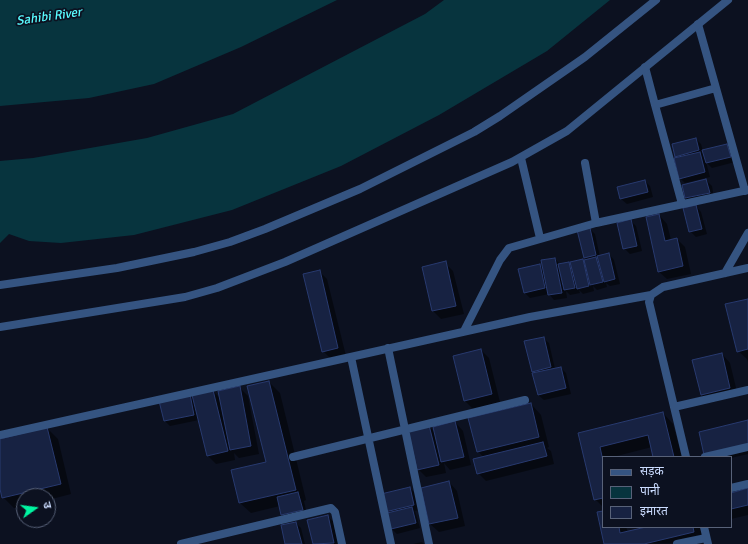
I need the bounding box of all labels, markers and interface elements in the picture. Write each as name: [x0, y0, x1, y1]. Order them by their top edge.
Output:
water label: Sahibi River: [15, 5, 83, 29]
legend: [602, 456, 732, 528]
text: सड़क: [640, 464, 664, 479]
text: पानी: [640, 484, 660, 499]
north arrow: [16, 488, 56, 528]
text: उ: [40, 501, 54, 510]
text: इमारत: [640, 504, 668, 519]

